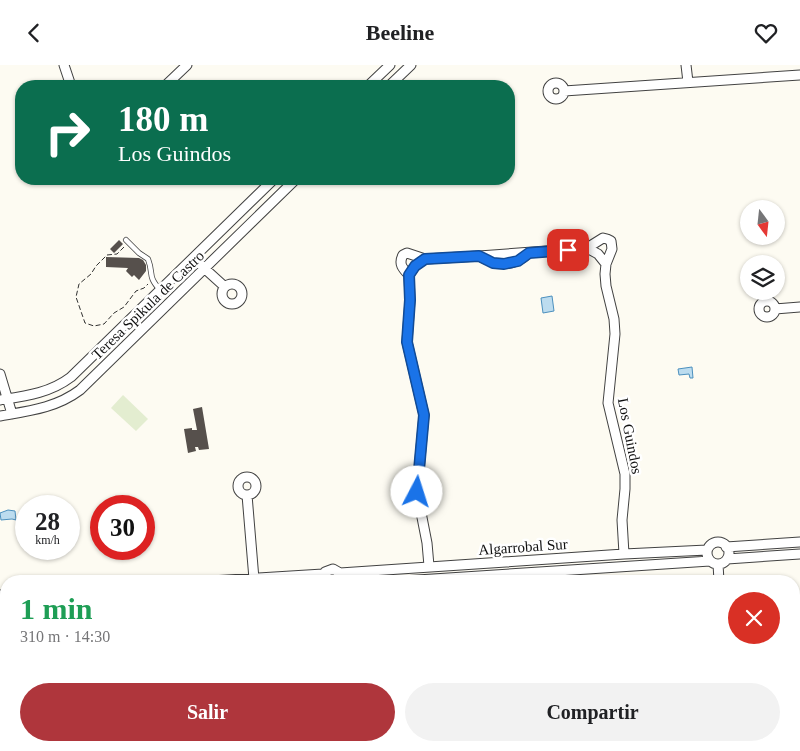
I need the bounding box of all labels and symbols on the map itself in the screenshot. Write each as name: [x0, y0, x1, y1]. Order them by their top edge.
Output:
north arrow: [740, 200, 785, 245]
pin: [547, 229, 589, 271]
street label: Teresa Spikula de Castro: [89, 247, 207, 363]
street label: Los Guindos: [615, 397, 645, 476]
position arrow: [390, 465, 442, 517]
speed limit sign: 30: [90, 495, 155, 560]
street label: Algarrobal Sur: [478, 536, 568, 558]

